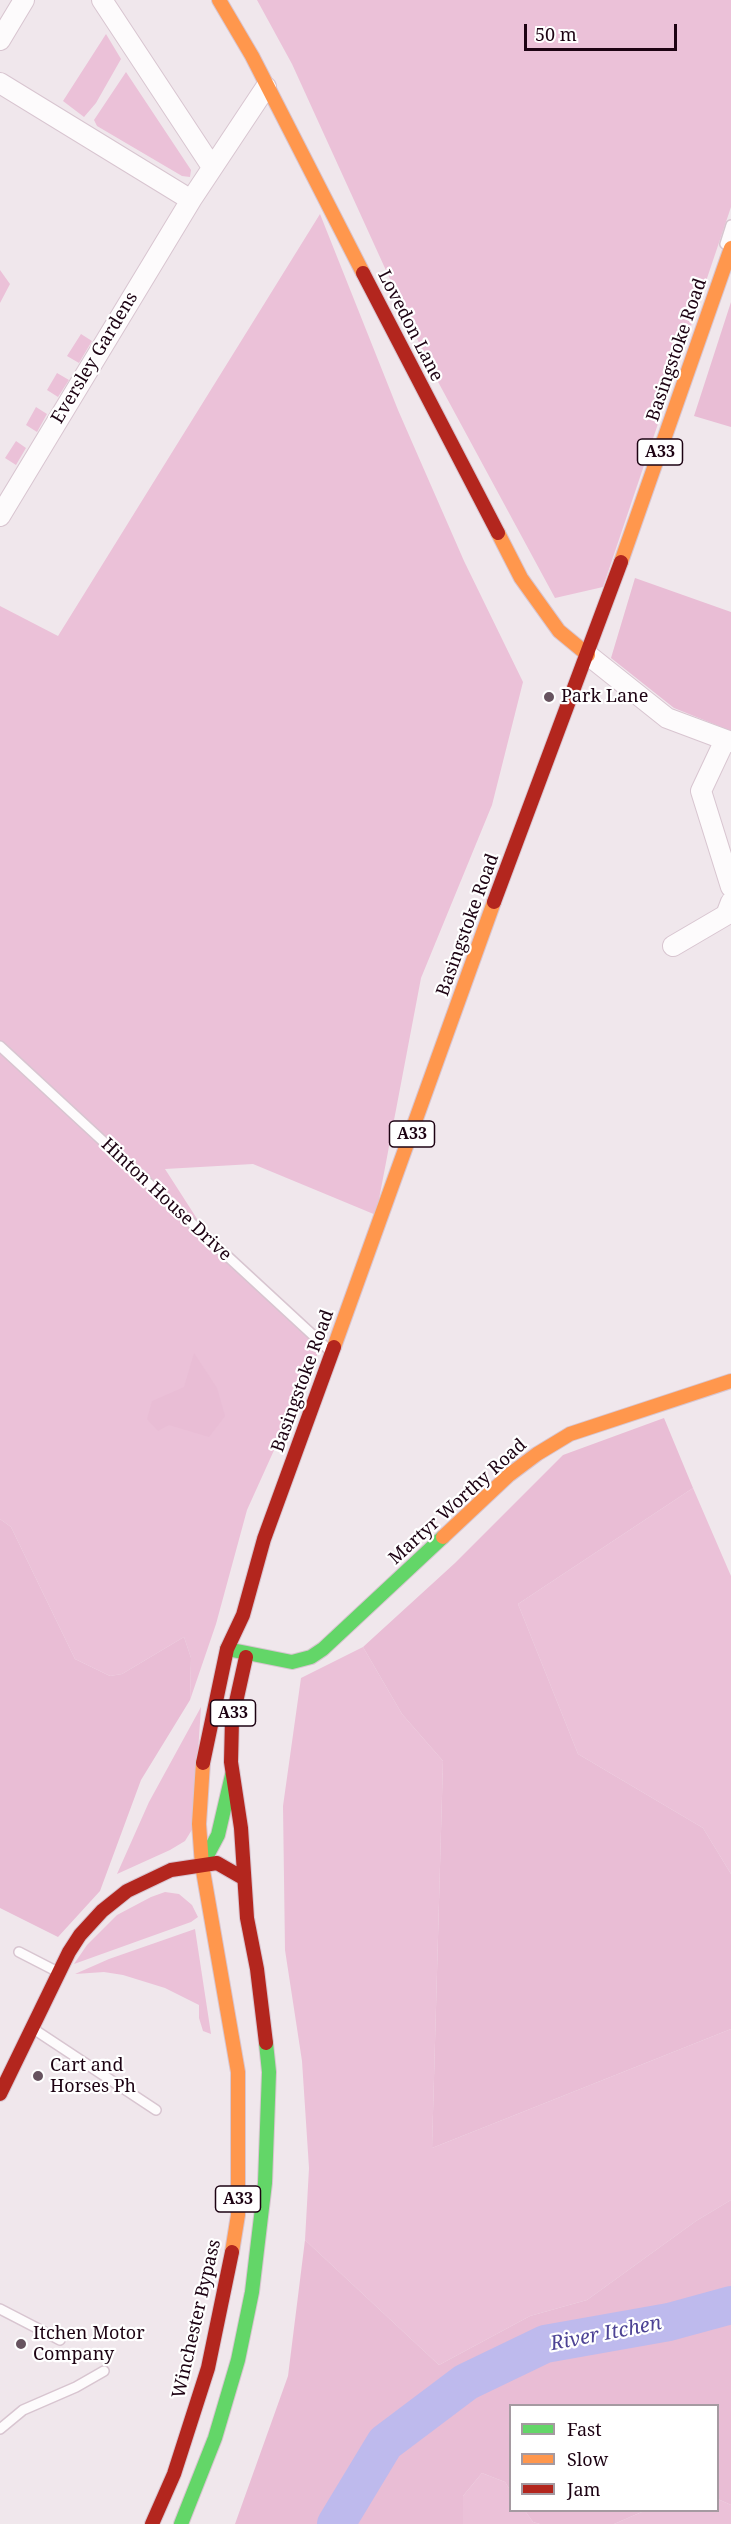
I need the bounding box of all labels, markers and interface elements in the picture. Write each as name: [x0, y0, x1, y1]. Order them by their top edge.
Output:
scale bar: [527, 12, 680, 50]
text: 50 m: [535, 22, 577, 46]
street label: Lovedon Lane: [373, 267, 447, 385]
street label: Basingstoke Road: [642, 276, 712, 424]
street label: Eversley Gardens: [47, 288, 143, 428]
road number: A33: [638, 439, 682, 465]
place label: Park Lane: [561, 686, 648, 708]
marker: Park Lane: [542, 690, 556, 704]
street label: Basingstoke Road: [432, 851, 504, 999]
road number: A33: [390, 1121, 434, 1147]
street label: Hinton House Drive: [96, 1134, 236, 1266]
street label: Basingstoke Road: [267, 1307, 339, 1455]
street label: Martyr Worthy Road: [385, 1435, 531, 1569]
road number: A33: [210, 1700, 256, 1726]
place label: Cart and Horses Ph: [50, 2055, 136, 2098]
marker: Cart and Horses Ph: [31, 2069, 45, 2083]
road number: A33: [216, 2186, 260, 2212]
street label: Winchester Bypass: [168, 2237, 226, 2401]
water label: River Itchen: [548, 2311, 664, 2357]
place label: Itchen Motor Company: [33, 2323, 145, 2366]
marker: Itchen Motor Company: [14, 2337, 28, 2351]
legend: [509, 2404, 719, 2512]
text: Fast: [567, 2417, 602, 2441]
text: Slow: [567, 2447, 608, 2471]
text: Jam: [567, 2477, 601, 2501]

